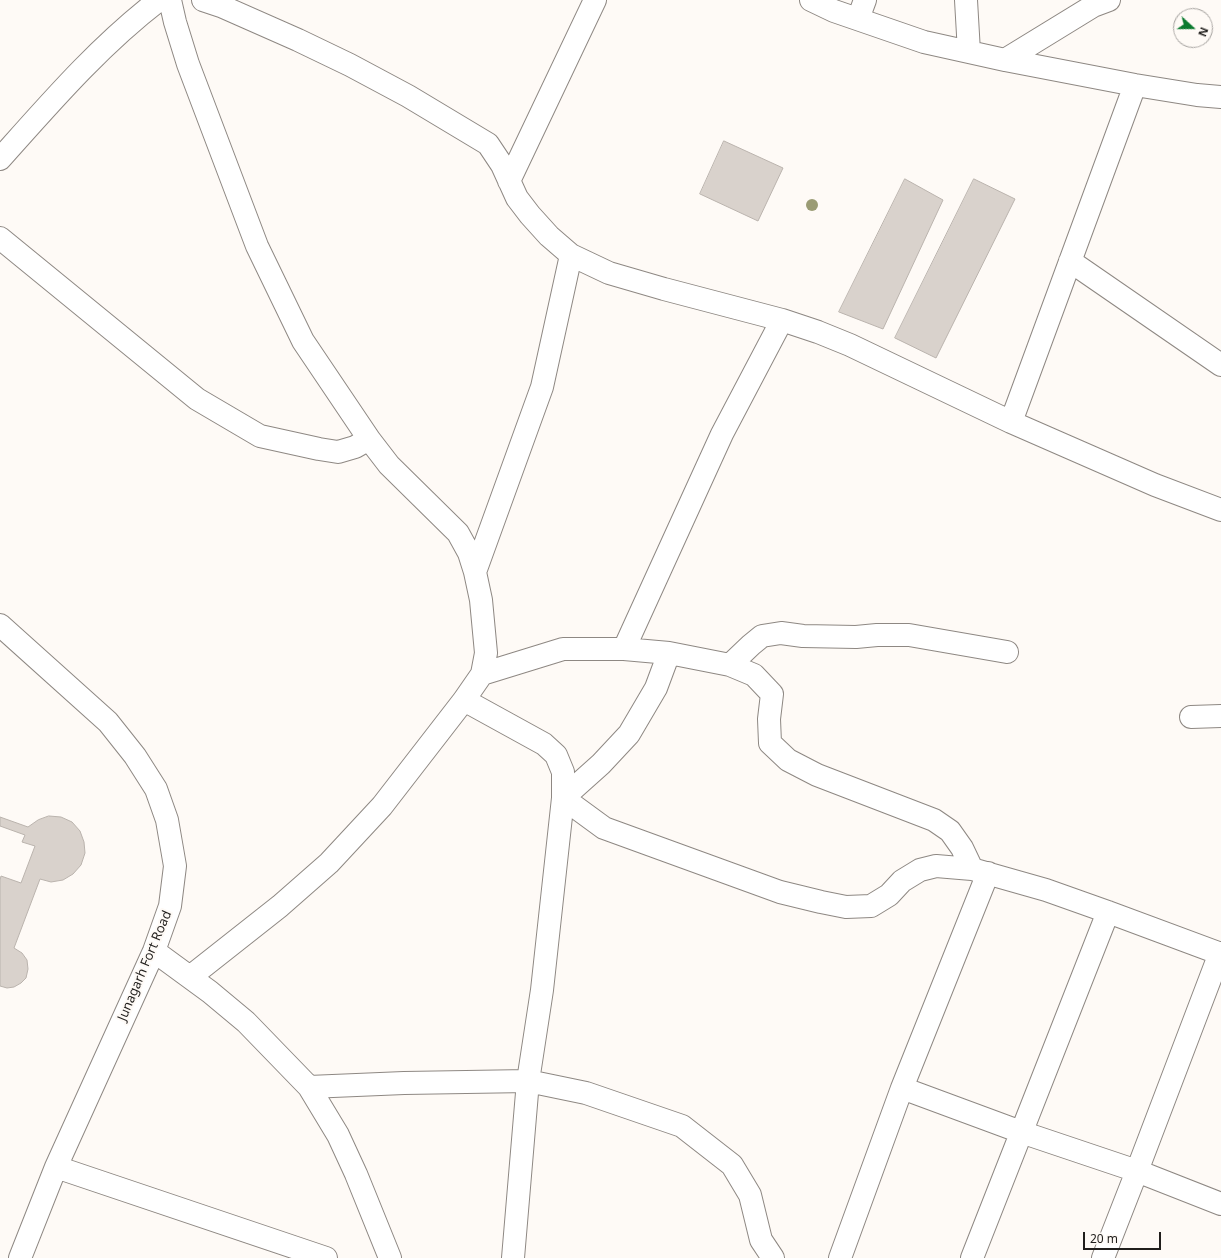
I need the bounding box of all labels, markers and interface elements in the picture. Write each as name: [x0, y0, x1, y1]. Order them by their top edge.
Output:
north arrow: [1173, 8, 1213, 48]
text: N: [1195, 25, 1212, 39]
street label: Junagarh Fort Road: [115, 909, 175, 1023]
scale bar: [1085, 1224, 1163, 1250]
text: 20 m: [1090, 1230, 1118, 1247]

